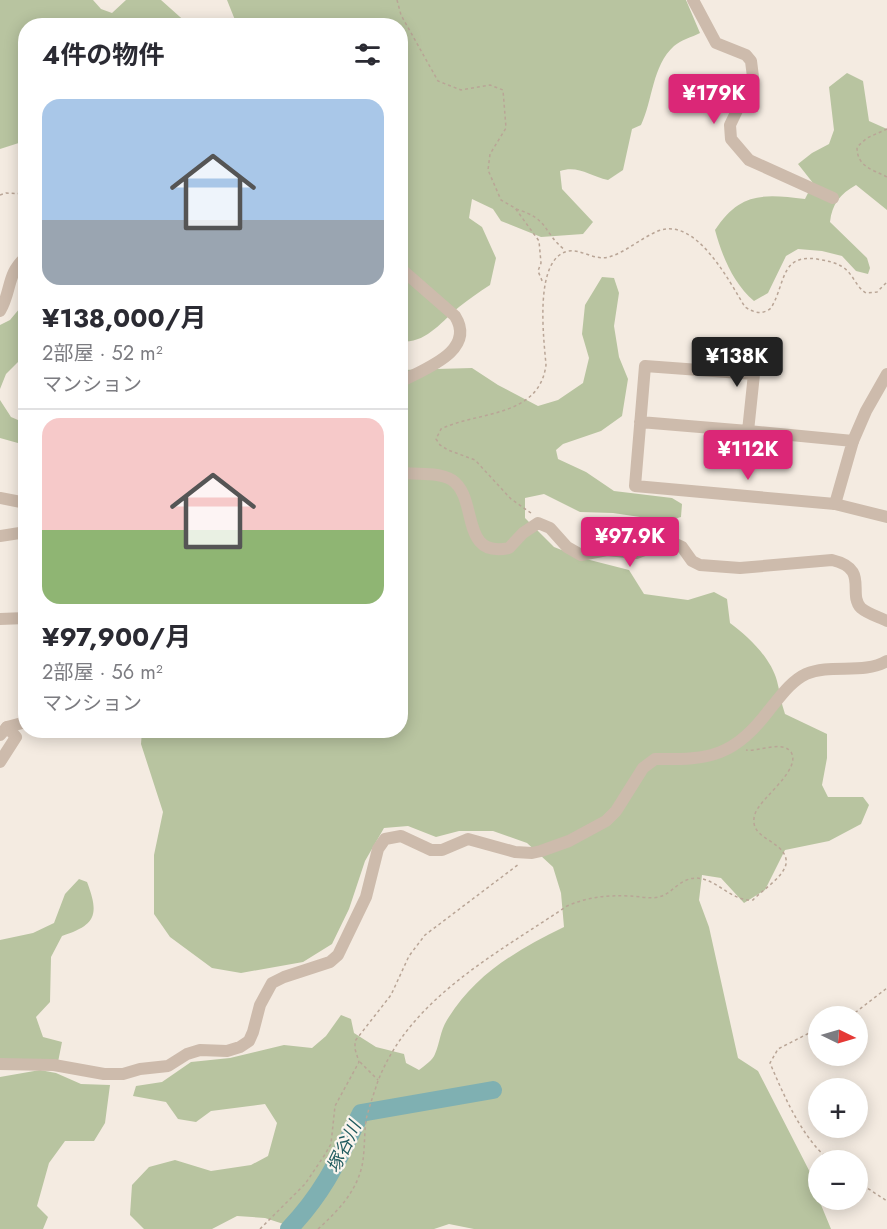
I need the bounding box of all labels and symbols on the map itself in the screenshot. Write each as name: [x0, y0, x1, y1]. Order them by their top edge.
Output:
pin: ¥179K: [672, 74, 756, 125]
pin: ¥138K: [695, 337, 779, 388]
pin: ¥112K: [706, 430, 790, 481]
pin: ¥97.9K: [581, 517, 679, 568]
north arrow: [808, 1006, 868, 1066]
water label: 塚谷川: [320, 1115, 368, 1177]

